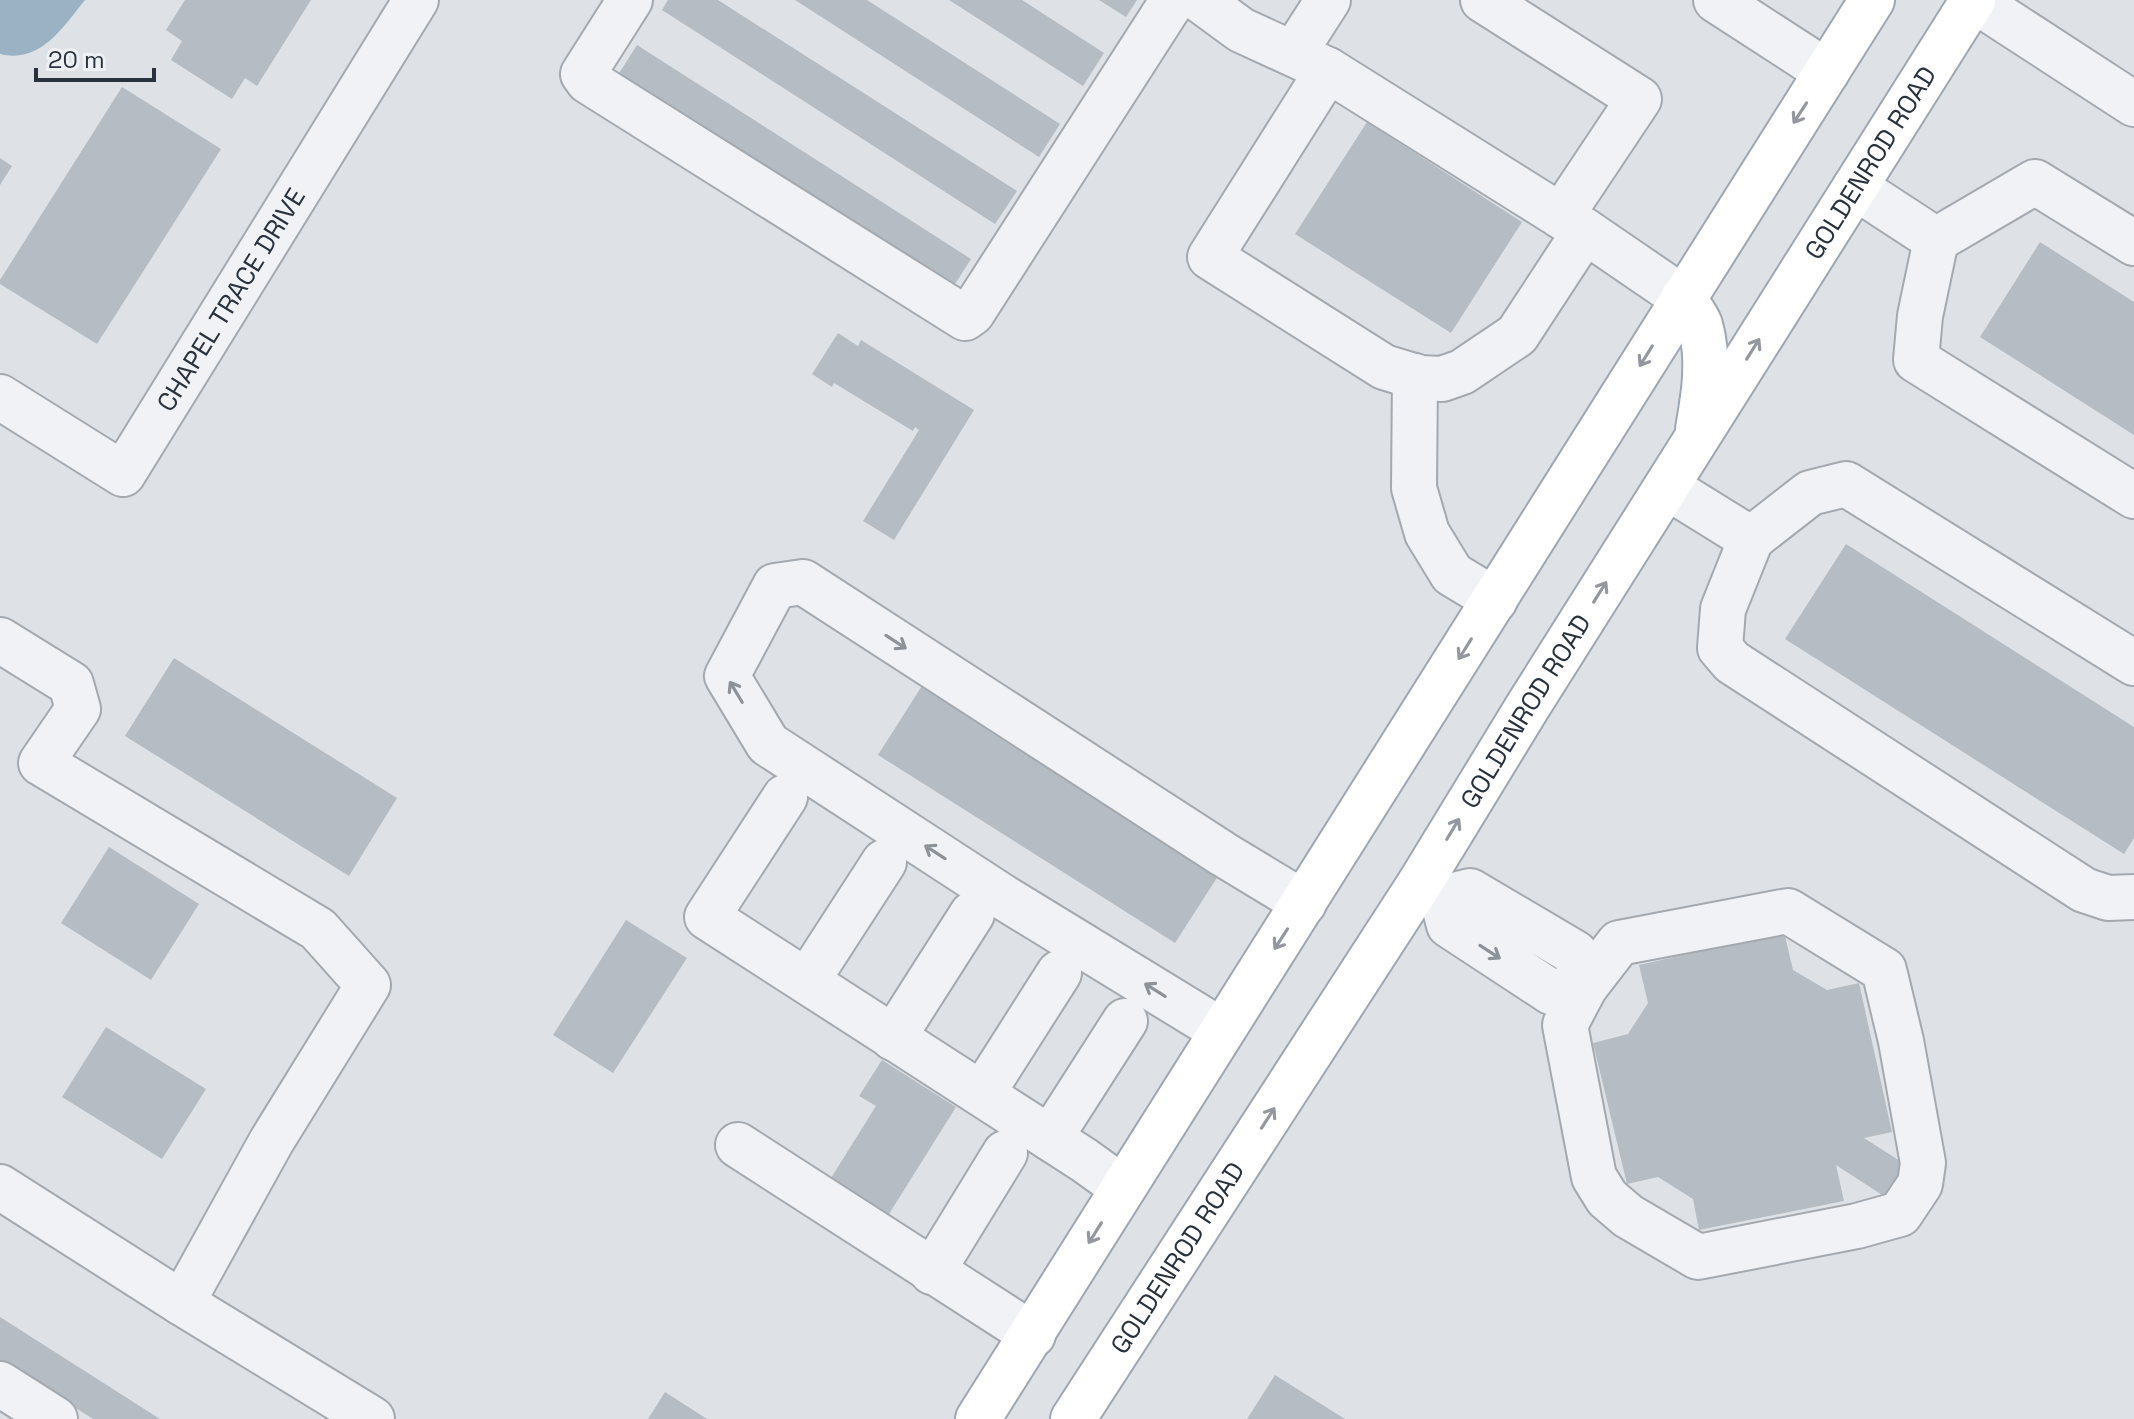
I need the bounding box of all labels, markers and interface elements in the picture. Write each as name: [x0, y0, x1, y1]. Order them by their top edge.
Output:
scale bar: [36, 32, 154, 82]
text: 20 m: [48, 44, 105, 75]
street label: GOLDENROD ROAD: [1797, 60, 1944, 266]
one-way arrow: [1792, 101, 1808, 124]
street label: CHAPEL TRACE DRIVE: [149, 182, 313, 418]
one-way arrow: [1745, 339, 1762, 361]
one-way arrow: [1638, 345, 1655, 367]
one-way arrow: [1592, 582, 1609, 604]
street label: GOLDENROD ROAD: [1453, 608, 1599, 815]
one-way arrow: [884, 635, 907, 651]
one-way arrow: [1456, 637, 1473, 659]
one-way arrow: [728, 681, 744, 704]
one-way arrow: [1445, 818, 1461, 841]
one-way arrow: [924, 844, 946, 861]
one-way arrow: [1272, 928, 1289, 950]
one-way arrow: [1478, 945, 1501, 961]
one-way arrow: [1144, 982, 1167, 998]
one-way arrow: [1259, 1108, 1276, 1130]
street label: GOLDENROD ROAD: [1103, 1155, 1252, 1360]
one-way arrow: [1087, 1222, 1103, 1244]

